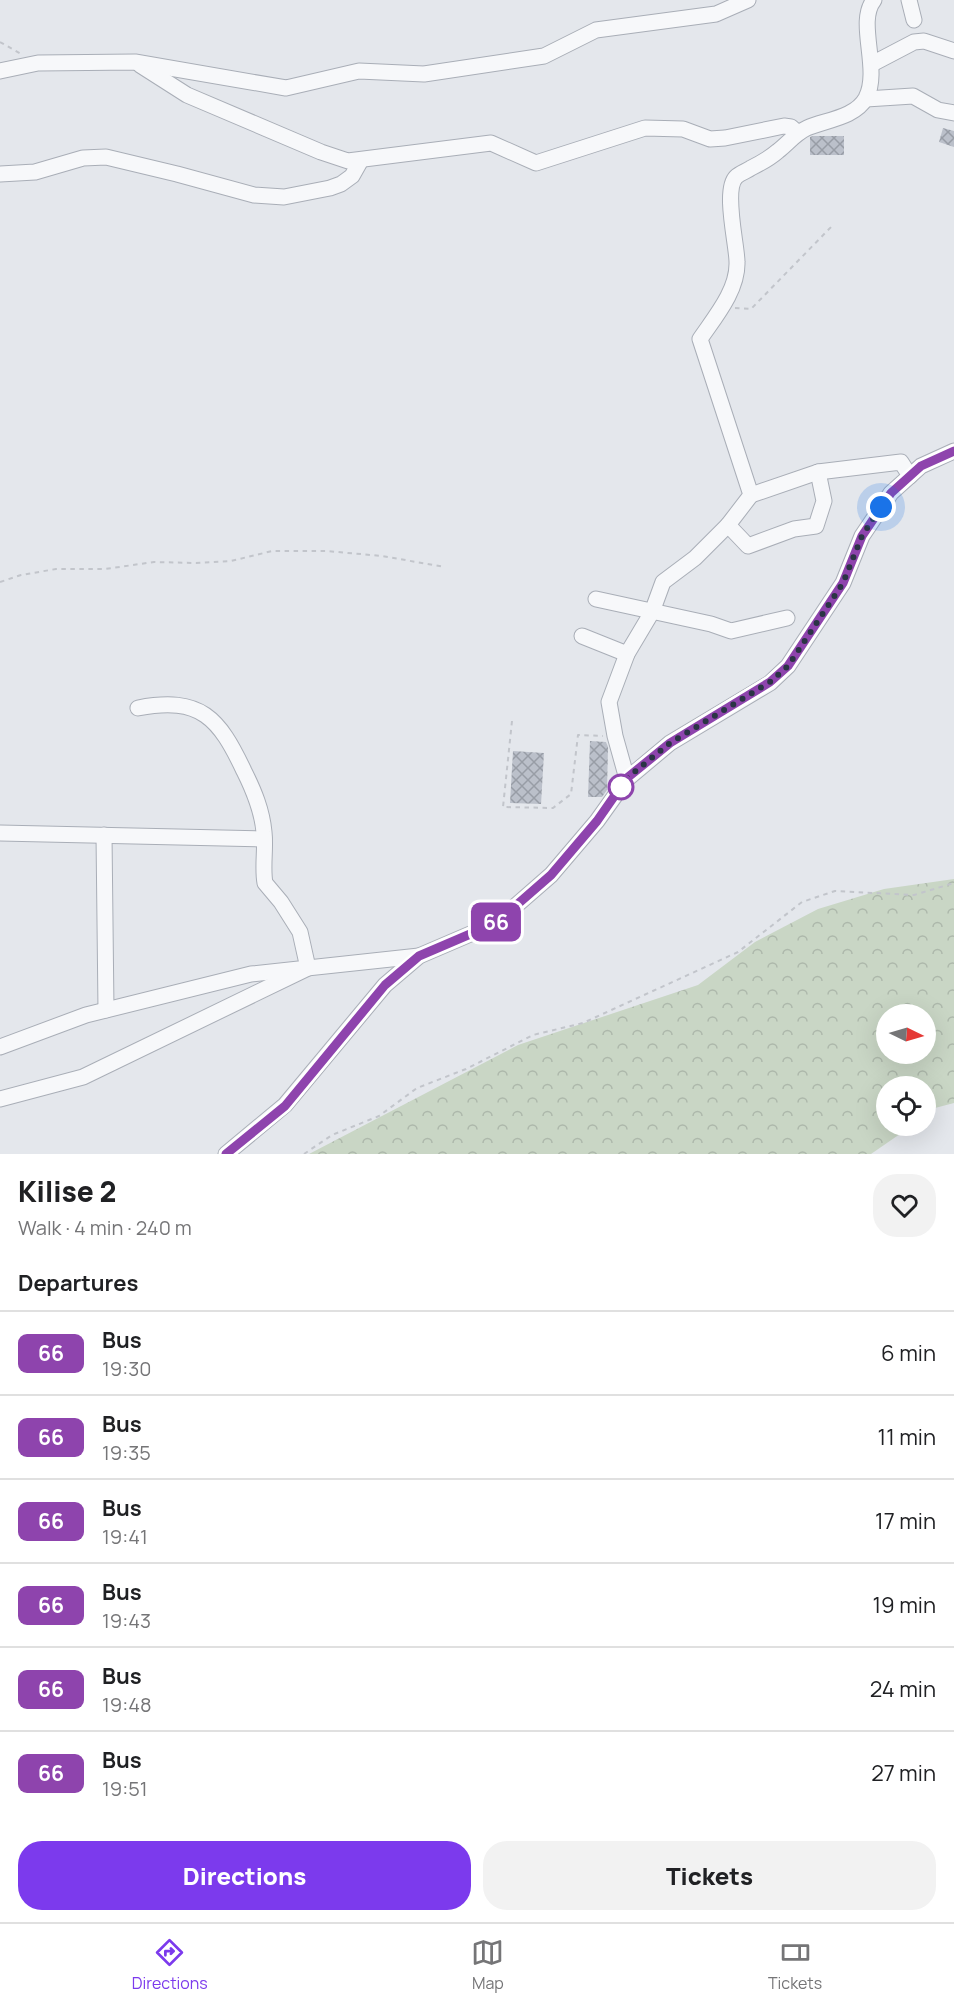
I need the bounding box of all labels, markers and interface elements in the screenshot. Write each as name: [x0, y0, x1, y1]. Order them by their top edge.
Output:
your location: [866, 492, 896, 522]
unlabelled marker: [608, 774, 634, 800]
line badge: 66: [469, 902, 523, 942]
text: 66: [483, 908, 509, 936]
north arrow: [876, 1004, 936, 1064]
map controls: [876, 1004, 936, 1136]
button: locate: [876, 1076, 936, 1136]
text: Kilise 2: [18, 1172, 116, 1210]
button: heart: [873, 1174, 936, 1237]
text: Walk · 4 min · 240 m: [18, 1214, 192, 1241]
text: Departures: [18, 1268, 138, 1298]
text: Bus: [102, 1325, 142, 1355]
text: 6 min: [881, 1338, 936, 1368]
text: 66: [38, 1339, 64, 1367]
text: 19:30: [102, 1355, 151, 1382]
text: Bus: [102, 1409, 142, 1439]
text: 11 min: [878, 1422, 936, 1452]
text: 66: [38, 1423, 64, 1451]
text: 19:35: [102, 1439, 151, 1466]
text: Bus: [102, 1493, 142, 1523]
text: 17 min: [875, 1506, 936, 1536]
text: 66: [38, 1507, 64, 1535]
text: 19:41: [102, 1523, 148, 1550]
text: Bus: [102, 1577, 142, 1607]
text: 19 min: [873, 1590, 936, 1620]
text: 66: [38, 1591, 64, 1619]
text: 19:43: [102, 1607, 151, 1634]
text: Bus: [102, 1661, 142, 1691]
text: 24 min: [870, 1674, 936, 1704]
text: 66: [38, 1675, 64, 1703]
text: 19:48: [102, 1691, 152, 1718]
text: Bus: [102, 1745, 142, 1775]
text: 27 min: [871, 1758, 936, 1788]
text: 66: [38, 1759, 64, 1787]
text: 19:51: [102, 1775, 148, 1802]
button: Directions: [18, 1841, 471, 1910]
button: Tickets: [483, 1841, 936, 1910]
tab: Directions: [132, 1936, 208, 1994]
tab: Map: [471, 1936, 504, 1994]
tab: Tickets: [768, 1936, 822, 1994]

